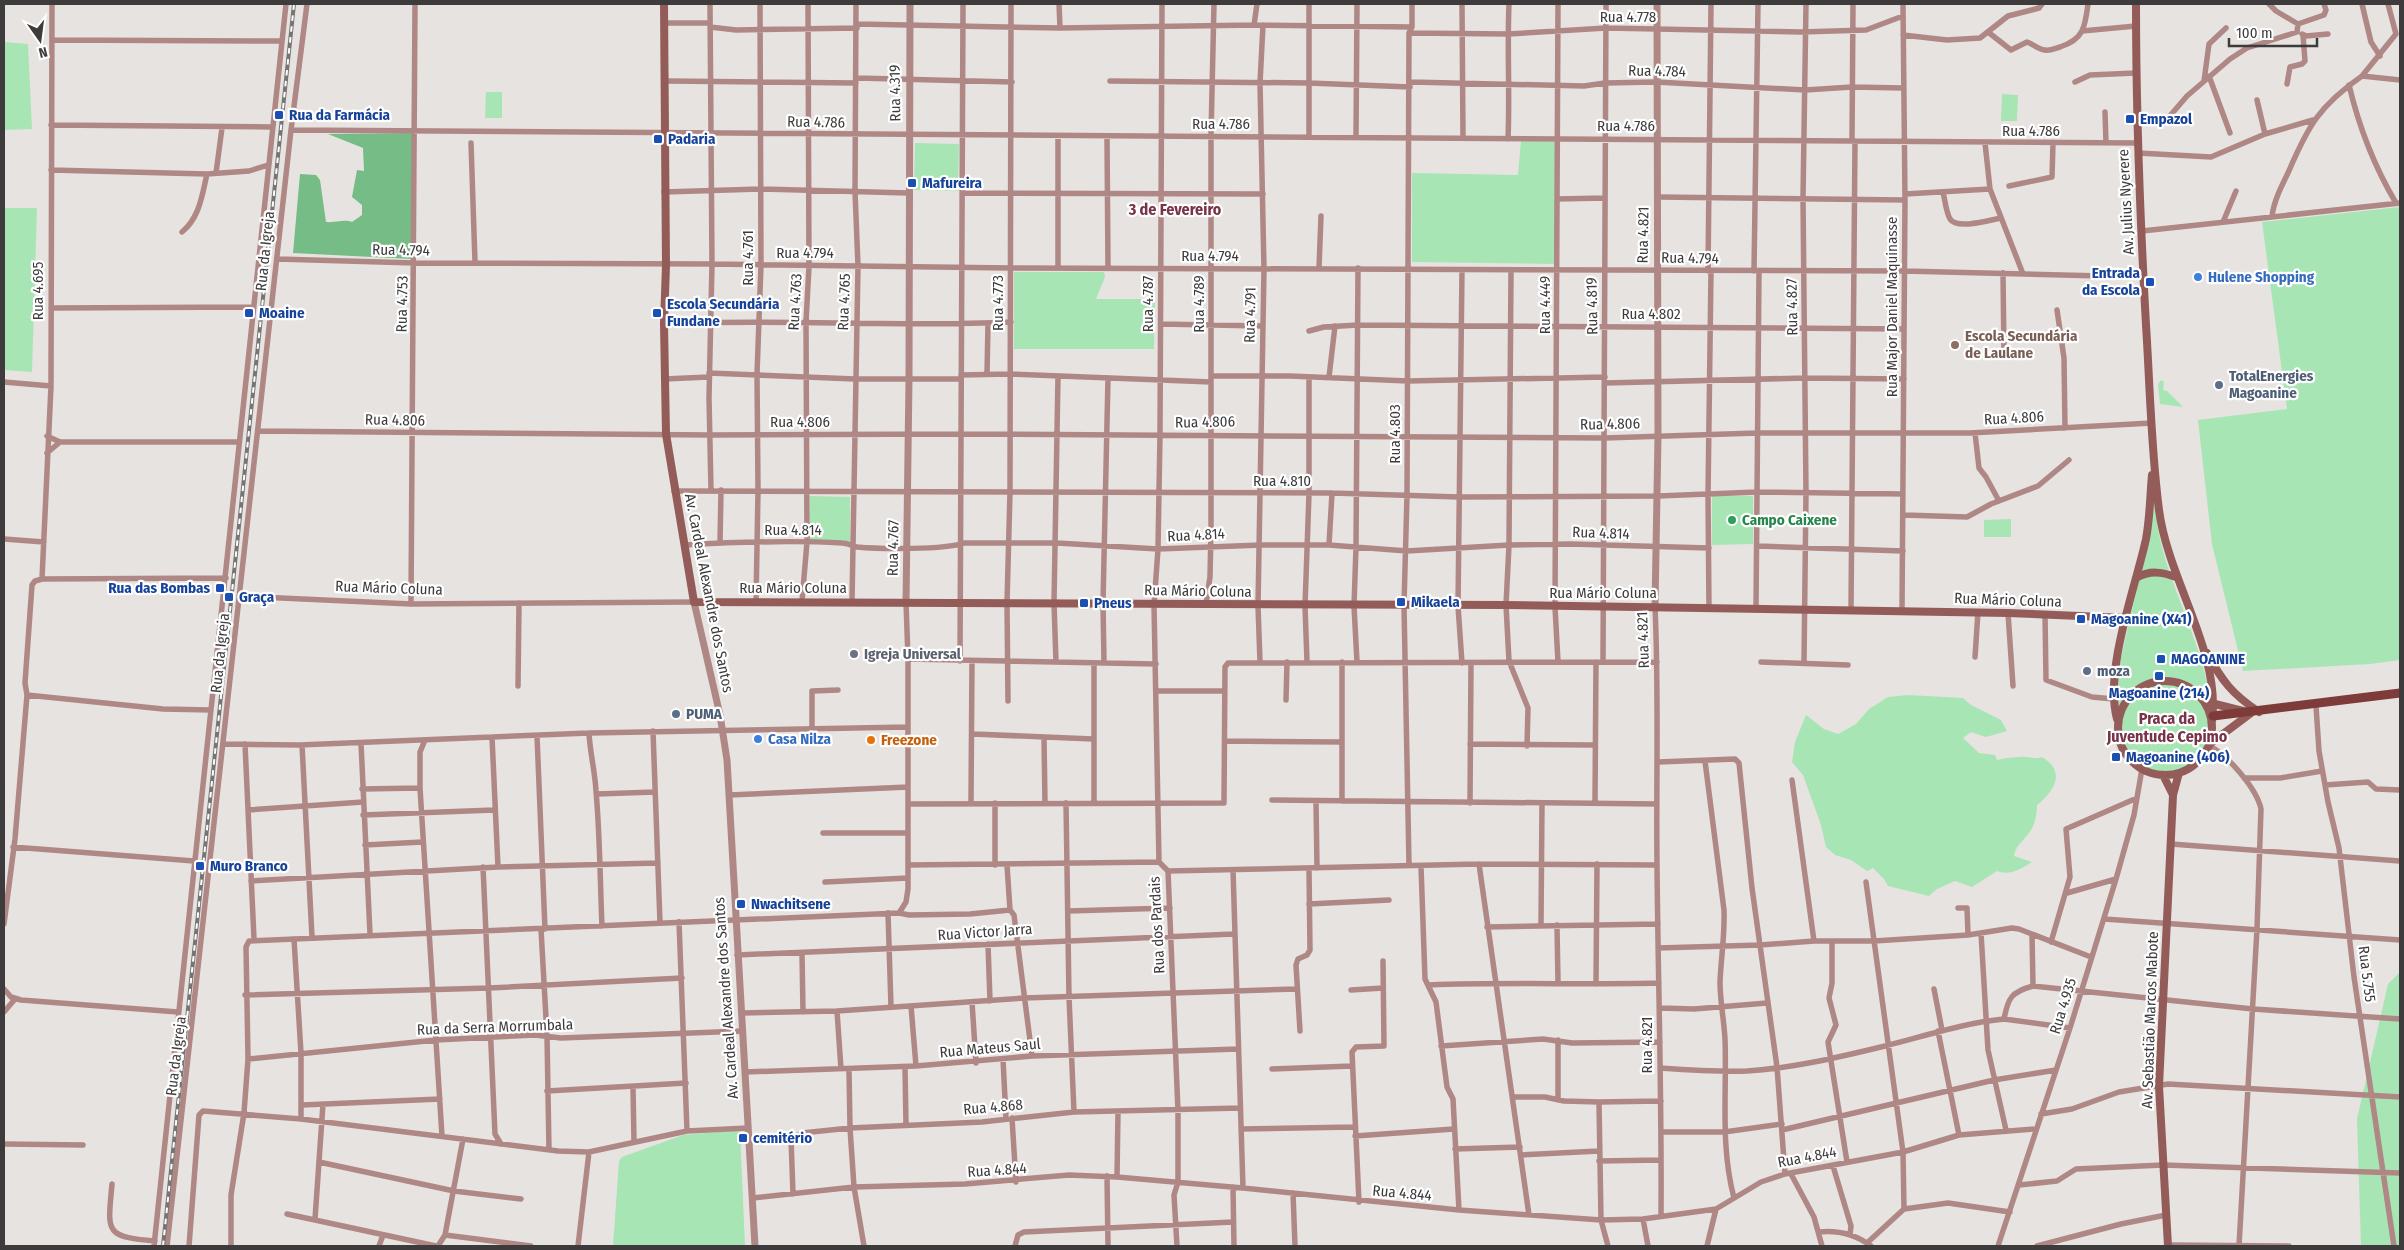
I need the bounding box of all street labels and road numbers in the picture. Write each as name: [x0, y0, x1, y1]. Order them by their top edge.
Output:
street label: Rua 4.778: [1600, 8, 1656, 26]
street label: Rua 4.784: [1628, 61, 1686, 81]
street label: Rua 4.319: [886, 64, 904, 122]
street label: Rua 4.786: [787, 112, 845, 132]
street label: Rua 4.786: [1192, 115, 1250, 133]
street label: Rua 4.786: [1597, 117, 1655, 135]
street label: Rua 4.786: [2002, 122, 2060, 140]
street label: Av. Julius Nyerere: [2114, 149, 2138, 255]
street label: Rua 4.821: [1634, 206, 1652, 264]
street label: Rua da Igreja: [252, 210, 278, 292]
street label: Rua Major Daniel Maquinasse: [1883, 217, 1901, 397]
street label: Rua 4.761: [739, 230, 757, 286]
street label: Rua 4.794: [372, 240, 430, 260]
street label: Rua 4.794: [776, 244, 834, 262]
street label: Rua 4.794: [1181, 247, 1239, 265]
street label: Rua 4.794: [1661, 248, 1719, 268]
street label: Rua 4.695: [29, 262, 47, 320]
street label: Rua 4.763: [785, 273, 805, 331]
street label: Rua 4.765: [834, 273, 854, 331]
street label: Rua 4.753: [393, 275, 411, 333]
street label: Rua 4.773: [989, 275, 1007, 331]
street label: Rua 4.789: [1190, 275, 1208, 333]
street label: Rua 4.787: [1139, 276, 1157, 332]
street label: Rua 4.449: [1536, 276, 1554, 334]
street label: Rua 4.819: [1582, 277, 1602, 335]
street label: Rua 4.827: [1783, 278, 1801, 336]
street label: Rua 4.791: [1241, 287, 1259, 343]
street label: Rua 4.802: [1621, 305, 1681, 323]
street label: Rua 4.803: [1386, 404, 1404, 464]
street label: Rua 4.806: [1984, 407, 2044, 429]
street label: Rua 4.806: [365, 410, 425, 430]
street label: Rua 4.806: [1175, 412, 1235, 432]
street label: Rua 4.806: [770, 413, 830, 431]
street label: Rua 4.806: [1580, 414, 1640, 434]
street label: Rua 4.810: [1253, 472, 1311, 490]
street label: Av. Cardeal Alexandre dos Santos: [681, 492, 737, 694]
street label: Rua 4.767: [884, 520, 902, 576]
street label: Rua 4.814: [764, 521, 822, 539]
street label: Rua 4.814: [1572, 523, 1630, 543]
street label: Rua 4.814: [1167, 525, 1225, 545]
street label: Rua Mário Coluna: [335, 577, 443, 599]
street label: Rua Mário Coluna: [739, 579, 847, 597]
street label: Rua Mário Coluna: [1144, 581, 1252, 601]
street label: Rua Mário Coluna: [1549, 584, 1657, 602]
street label: Rua Mário Coluna: [1954, 589, 2062, 611]
street label: Rua 4.821: [1633, 611, 1653, 669]
street label: Rua da Igreja: [207, 612, 233, 694]
street label: Rua dos Pardais: [1145, 876, 1169, 974]
street label: Av. Cardeal Alexandre dos Santos: [710, 896, 742, 1100]
street label: Rua Victor Jarra: [937, 920, 1033, 944]
street label: Av. Sebastião Marcos Mabote: [2138, 931, 2162, 1109]
street label: Rua 5.755: [2355, 945, 2379, 1003]
street label: Rua 4.935: [2046, 976, 2080, 1036]
street label: Rua da Igreja: [162, 1015, 190, 1097]
street label: Rua da Serra Morrumbala: [417, 1015, 573, 1039]
street label: Rua 4.821: [1638, 1017, 1656, 1073]
street label: Rua Mateus Saul: [939, 1035, 1041, 1061]
street label: Rua 4.868: [962, 1095, 1024, 1119]
street label: Rua 4.844: [1776, 1143, 1838, 1171]
street label: Rua 4.844: [967, 1159, 1027, 1181]
street label: Rua 4.844: [1372, 1181, 1432, 1205]

